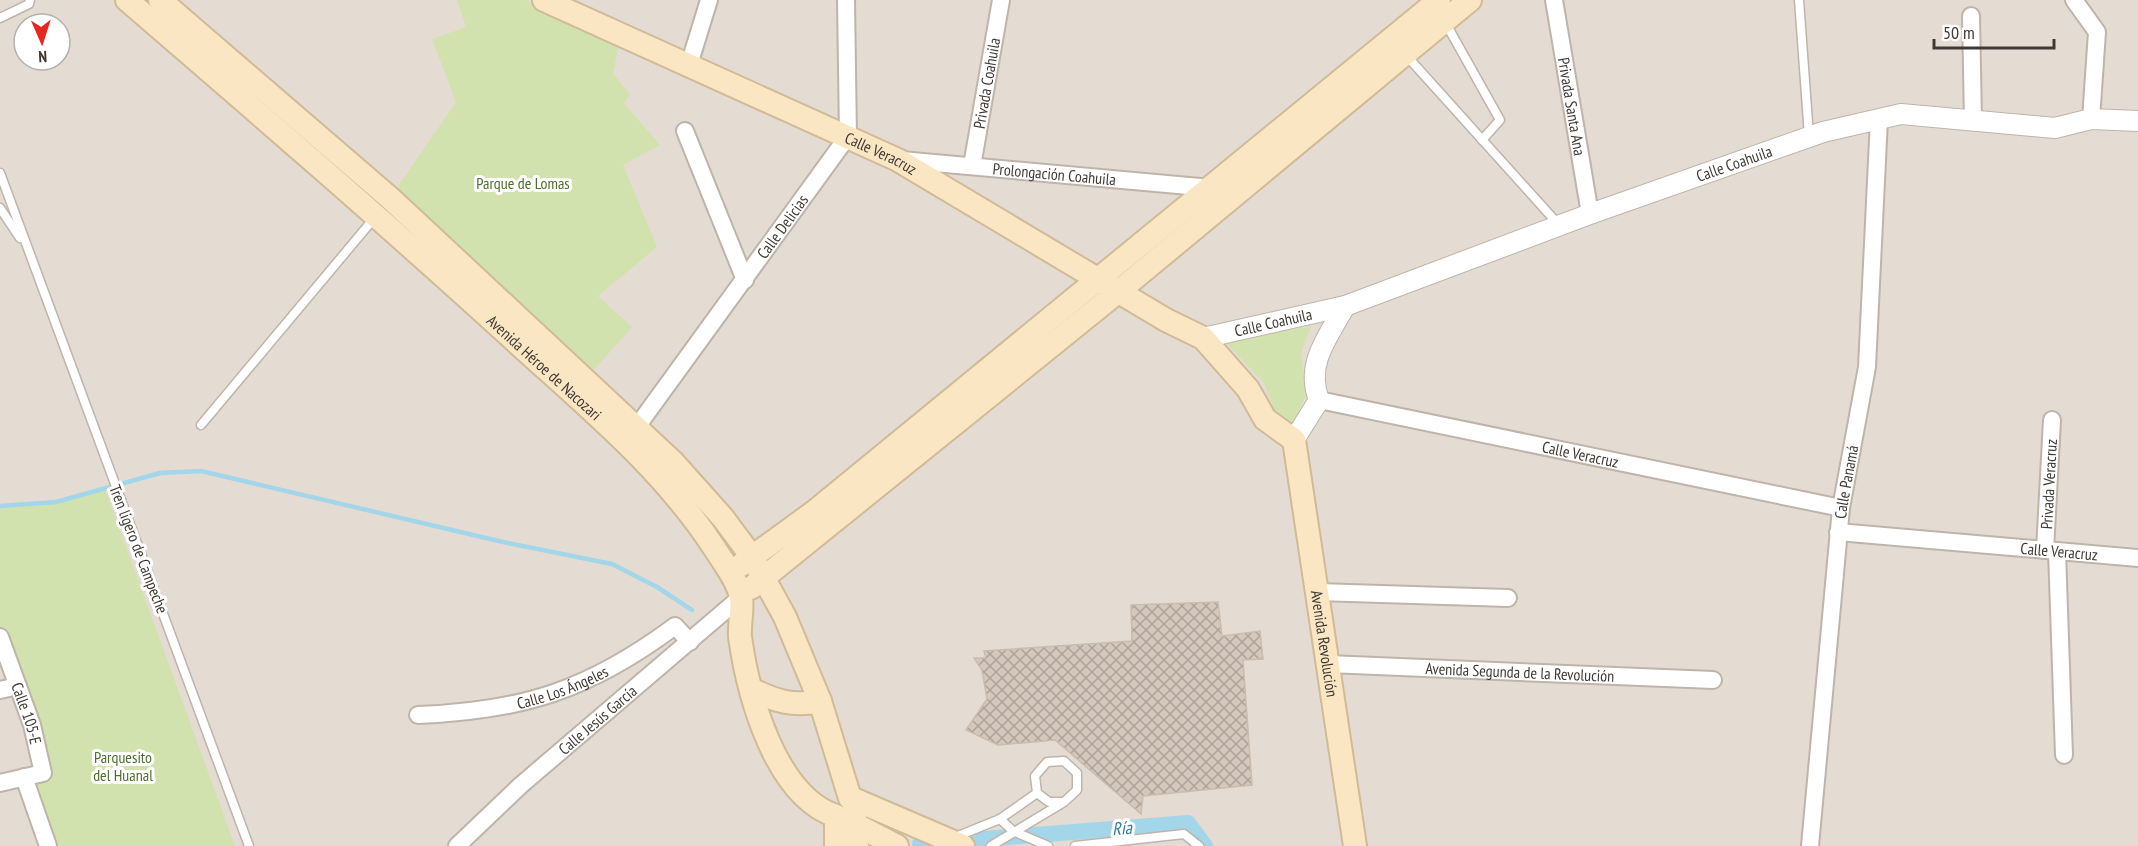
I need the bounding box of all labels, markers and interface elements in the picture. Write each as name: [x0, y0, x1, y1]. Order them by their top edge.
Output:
north arrow: [12, 12, 72, 72]
scale bar: [1934, 12, 2054, 50]
text: 50 m: [1943, 21, 1975, 44]
street label: Privada Coahuila: [969, 36, 1004, 130]
text: N: [38, 47, 48, 67]
street label: Privada Santa Ana: [1554, 56, 1590, 157]
street label: Calle Veracruz: [842, 127, 921, 179]
street label: Calle Coahuila: [1694, 141, 1775, 186]
street label: Prolongación Coahuila: [992, 158, 1117, 189]
park label: Parque de Lomas: [476, 173, 570, 193]
street label: Calle Delicias: [752, 191, 812, 262]
street label: Calle Coahuila: [1233, 304, 1314, 341]
street label: Avenida Héroe de Nacozari: [483, 310, 606, 424]
street label: Calle Veracruz: [1541, 436, 1621, 472]
street label: Privada Veracruz: [2036, 438, 2061, 530]
street label: Calle Panamá: [1830, 443, 1862, 520]
street label: Tren ligero de Campeche: [105, 482, 173, 616]
street label: Calle Veracruz: [2020, 538, 2099, 564]
street label: Avenida Revolución: [1307, 589, 1342, 698]
street label: Avenida Segunda de la Revolución: [1425, 658, 1615, 686]
street label: Calle Los Ángeles: [515, 661, 612, 713]
street label: Calle 105-E: [7, 680, 46, 746]
street label: Calle Jesús García: [554, 681, 641, 759]
park label: Parquesito del Huanal: [93, 747, 153, 785]
water label: Ría: [1111, 816, 1133, 840]

